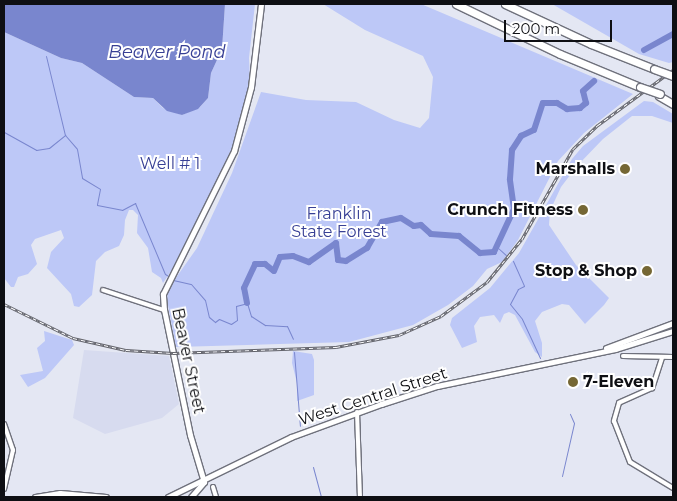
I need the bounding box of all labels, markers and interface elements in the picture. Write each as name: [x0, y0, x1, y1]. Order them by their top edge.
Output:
scale bar: [507, 10, 614, 42]
text: 200 m: [512, 19, 560, 38]
water label: Beaver Pond: [108, 41, 226, 63]
park label: Well # 1: [140, 154, 200, 174]
place label: Marshalls: [535, 159, 615, 179]
marker: Marshalls: [619, 163, 631, 175]
place label: Crunch Fitness: [447, 200, 573, 220]
park label: Franklin State Forest: [291, 204, 387, 242]
marker: Crunch Fitness: [577, 204, 589, 216]
place label: Stop & Shop: [535, 261, 637, 281]
marker: Stop & Shop: [641, 265, 653, 277]
street label: Beaver Street: [167, 306, 209, 416]
street label: West Central Street: [296, 364, 450, 430]
place label: 7-Eleven: [583, 372, 654, 392]
marker: 7-Eleven: [567, 376, 579, 388]

